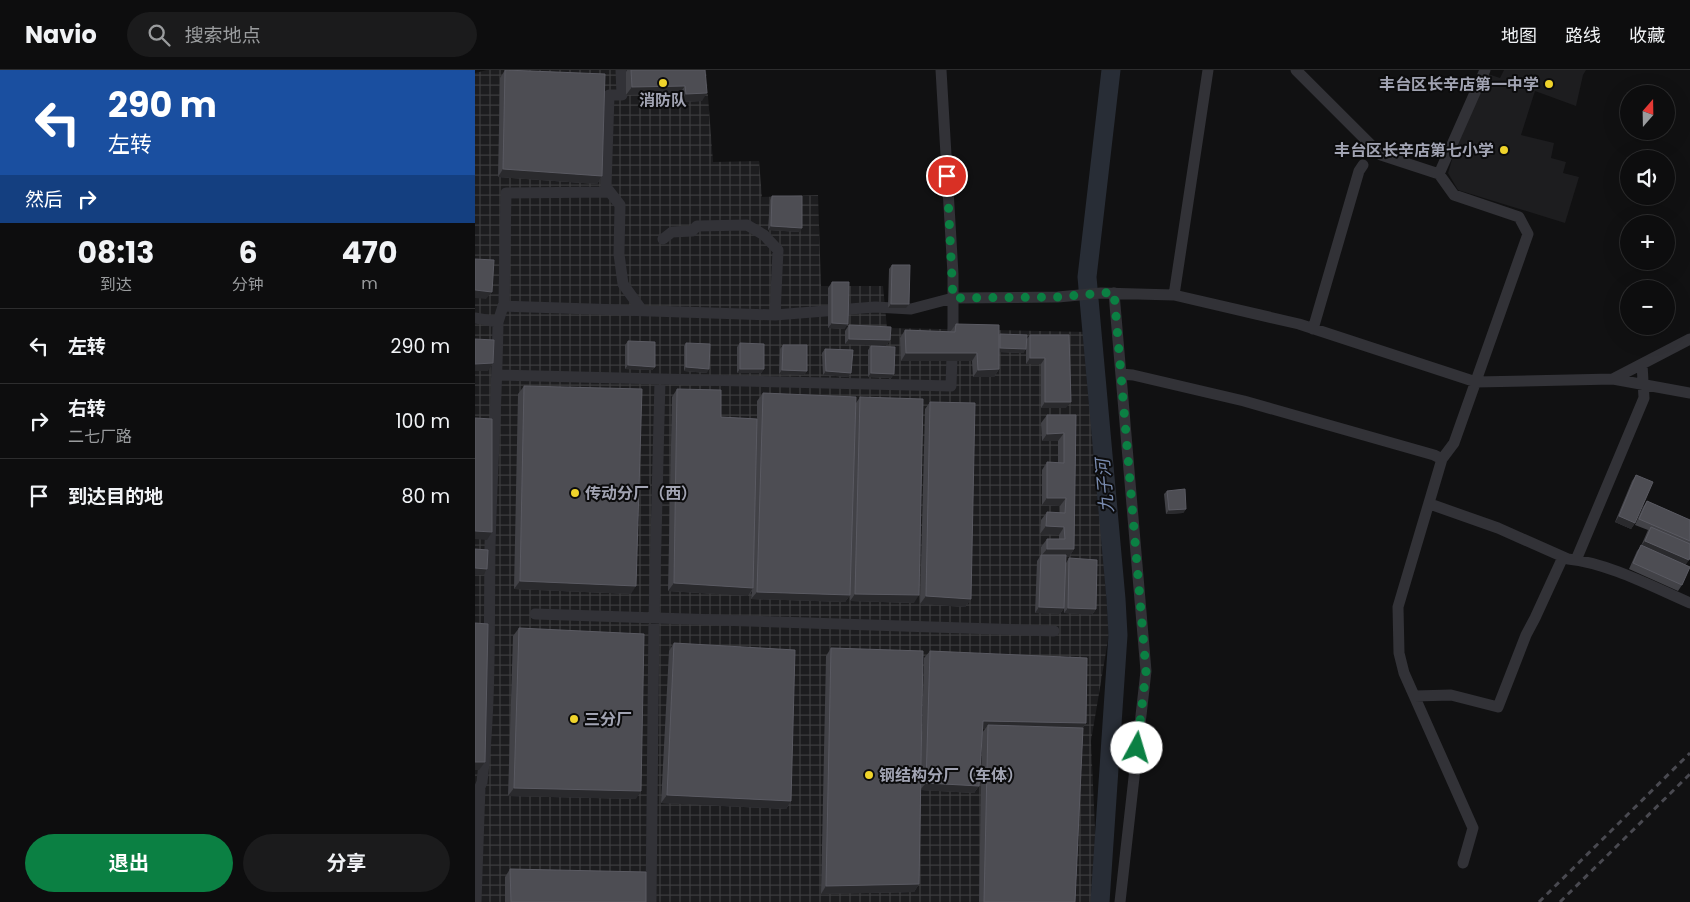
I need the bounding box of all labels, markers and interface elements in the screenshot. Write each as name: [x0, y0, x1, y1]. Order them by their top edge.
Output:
search box: [127, 12, 477, 57]
text: Navio: [25, 18, 97, 51]
icon: search: [145, 21, 173, 49]
text: 搜索地点: [185, 22, 261, 49]
text: 地图: [1501, 23, 1537, 48]
text: 路线: [1565, 23, 1601, 48]
text: 收藏: [1629, 23, 1665, 48]
place label: 丰台区长辛店第一中学: [1379, 73, 1539, 96]
marker: 消防队: [657, 77, 669, 89]
marker: 丰台区长辛店第一中学: [1543, 78, 1555, 90]
text: 290 m: [108, 80, 217, 129]
north arrow: [1620, 85, 1675, 140]
map controls: [1620, 85, 1675, 335]
place label: 消防队: [639, 89, 687, 112]
icon: left: [25, 90, 90, 155]
text: 左转: [108, 129, 152, 160]
place label: 丰台区长辛店第七小学: [1334, 139, 1494, 162]
marker: 丰台区长辛店第七小学: [1498, 144, 1510, 156]
button: sound: [1620, 150, 1675, 205]
pin: [926, 155, 968, 197]
icon: arrive: [933, 162, 961, 190]
icon: right: [73, 185, 101, 213]
text: 然后: [25, 186, 63, 213]
button: +: [1620, 215, 1675, 270]
text: 08:13: [78, 231, 154, 274]
text: 6: [238, 231, 258, 274]
text: 470: [342, 231, 397, 274]
text: m: [361, 272, 378, 295]
text: 到达: [100, 273, 132, 296]
text: 分钟: [232, 273, 264, 296]
button: −: [1620, 280, 1675, 335]
icon: left: [25, 332, 53, 360]
text: 左转: [68, 333, 106, 360]
text: 290 m: [391, 333, 450, 360]
text: 右转: [68, 395, 106, 422]
icon: right: [25, 407, 53, 435]
text: 100 m: [395, 408, 450, 435]
text: 二七厂路: [68, 425, 132, 448]
water label: 九子河: [1089, 455, 1119, 514]
icon: arrive: [25, 482, 53, 510]
place label: 传动分厂（西）: [585, 482, 697, 505]
text: 到达目的地: [68, 483, 163, 510]
text: 80 m: [401, 483, 450, 510]
marker: 传动分厂（西）: [569, 487, 581, 499]
place label: 三分厂: [584, 708, 632, 731]
marker: 三分厂: [568, 713, 580, 725]
position arrow: [1110, 721, 1162, 773]
place label: 钢结构分厂（车体）: [879, 764, 1023, 787]
marker: 钢结构分厂（车体）: [863, 769, 875, 781]
button: 退出: [25, 834, 233, 892]
button: 分享: [243, 834, 450, 892]

